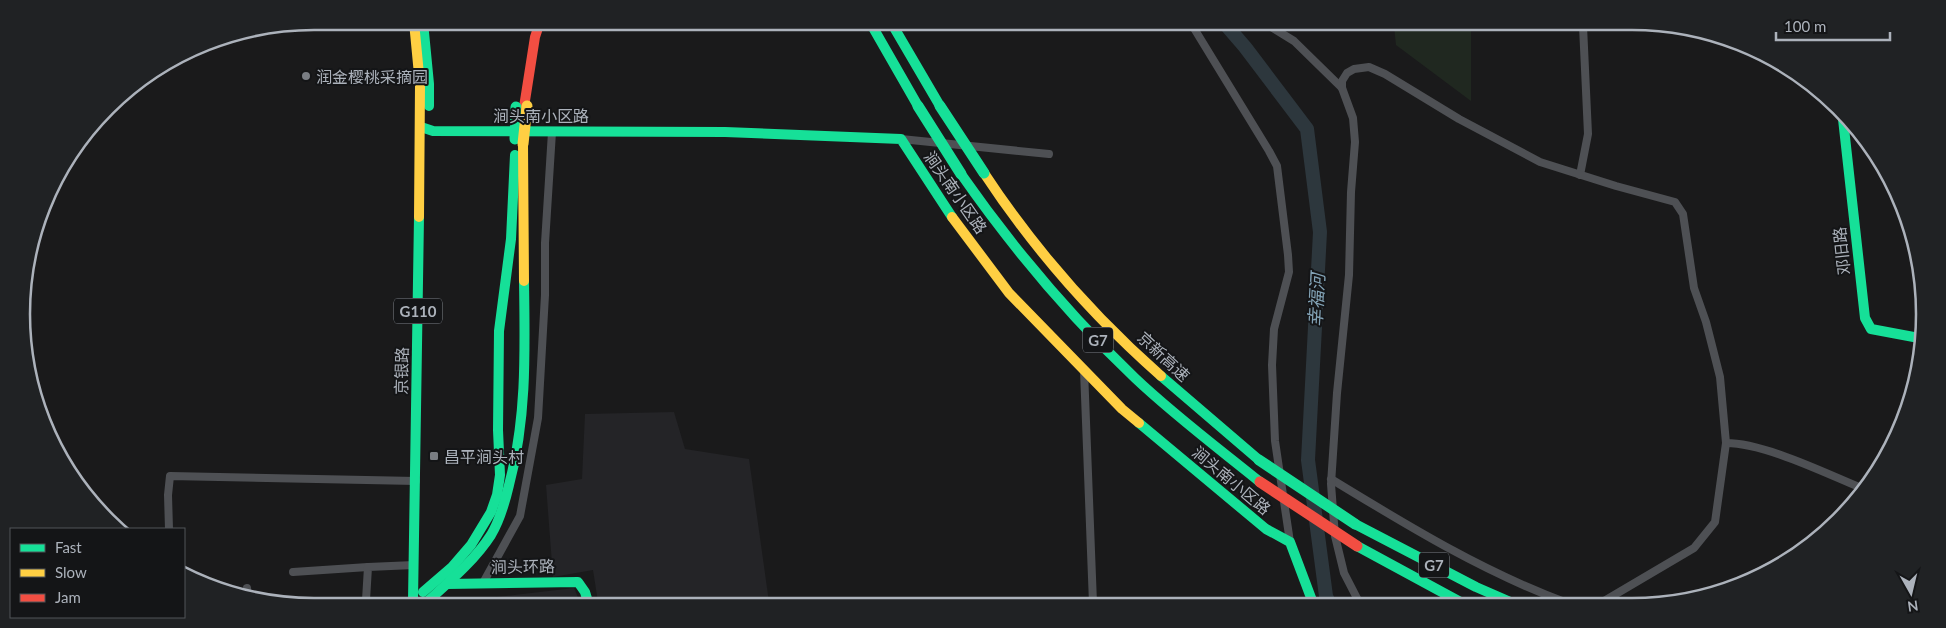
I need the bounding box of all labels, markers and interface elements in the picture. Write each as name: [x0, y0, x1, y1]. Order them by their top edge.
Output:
scale bar: [1776, 10, 1890, 42]
text: 100 m: [1784, 17, 1826, 35]
place label: 润金樱桃采摘园: [316, 67, 428, 86]
marker: 润金樱桃采摘园: [300, 70, 312, 82]
street label: 涧头南小区路: [493, 106, 589, 125]
street label: 涧头南小区路: [921, 147, 991, 237]
street label: 邓旧路: [1829, 226, 1853, 276]
water label: 幸福河: [1304, 269, 1329, 328]
road number: G110: [394, 298, 442, 324]
street label: 京新高速: [1134, 327, 1194, 385]
road number: G7: [1083, 328, 1113, 352]
street label: 京银路: [391, 347, 411, 395]
street label: 涧头南小区路: [1189, 442, 1275, 518]
place label: 昌平涧头村: [444, 447, 524, 466]
marker: 昌平涧头村: [428, 450, 440, 462]
legend: [10, 528, 185, 618]
text: Fast: [55, 538, 82, 556]
road number: G7: [1419, 552, 1449, 578]
street label: 涧头环路: [491, 556, 555, 576]
text: Slow: [55, 563, 87, 581]
north arrow: [1886, 568, 1936, 618]
text: Jam: [55, 588, 81, 606]
text: N: [1906, 597, 1919, 616]

